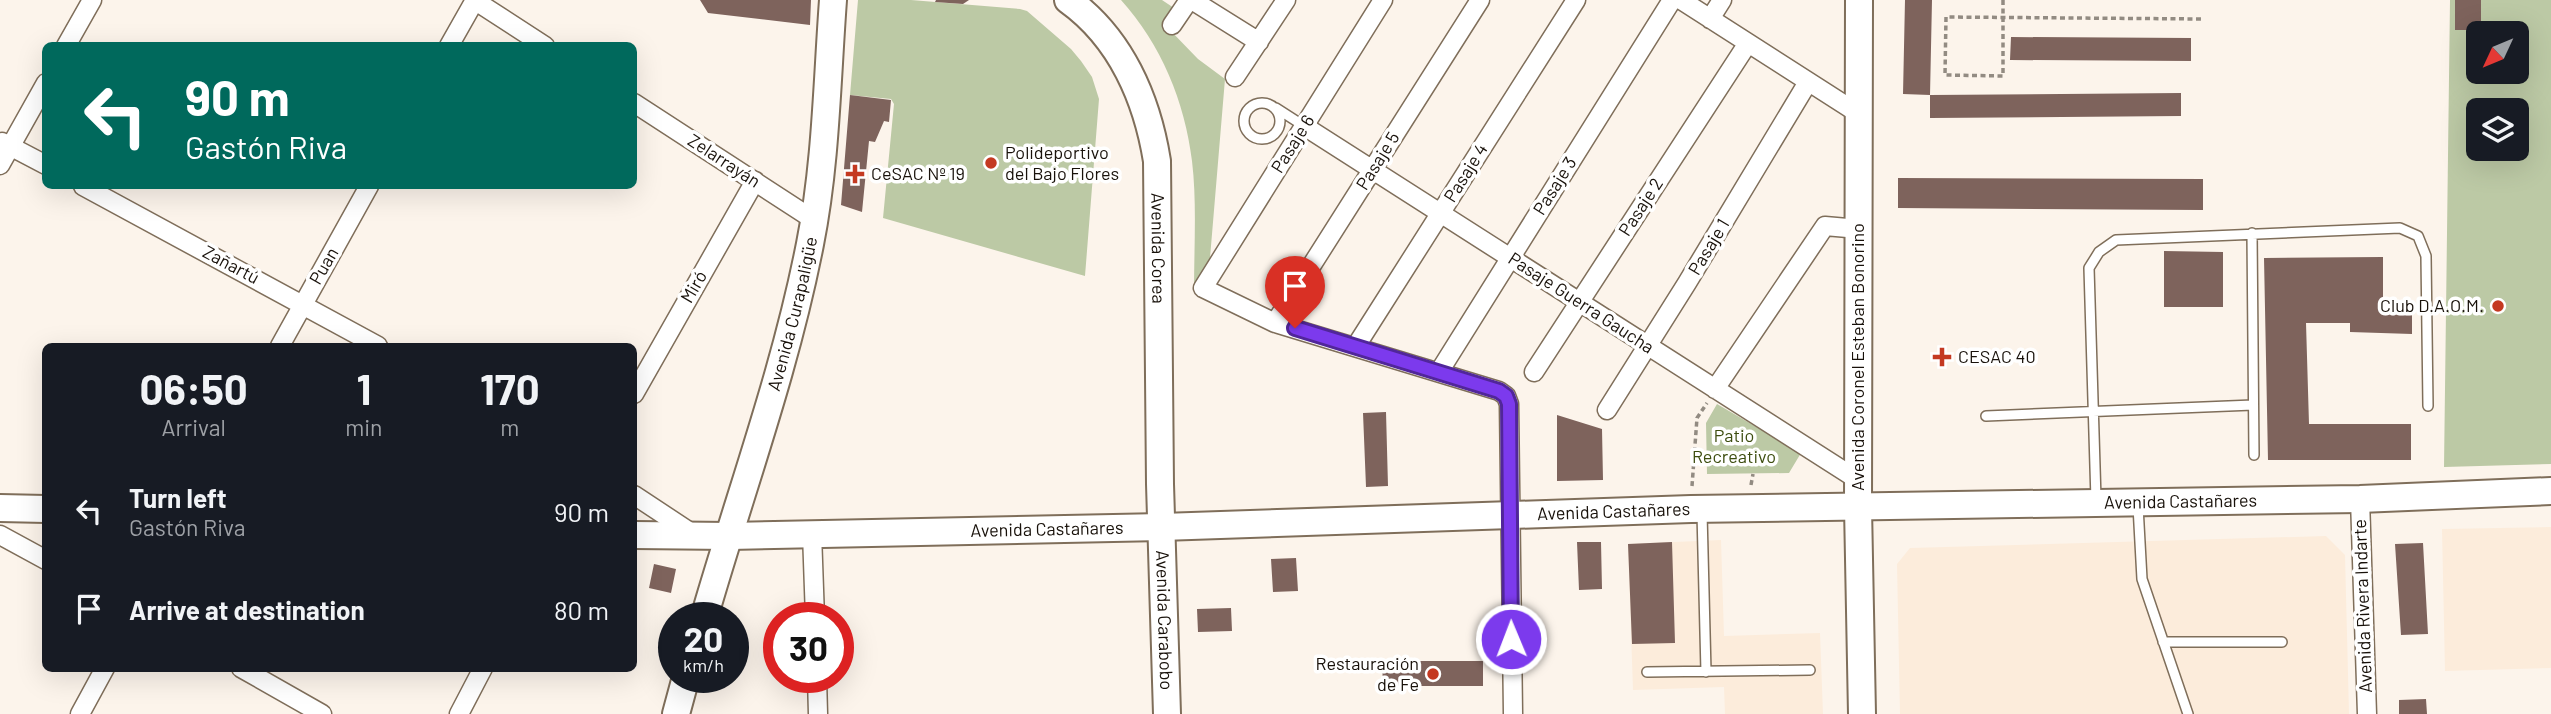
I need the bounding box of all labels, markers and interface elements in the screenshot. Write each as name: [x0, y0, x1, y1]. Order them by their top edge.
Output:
north arrow: [2466, 21, 2529, 84]
map controls: [2466, 21, 2529, 161]
text: 90 m: [185, 67, 290, 126]
icon: left: [70, 70, 161, 161]
button: layers: [2466, 98, 2529, 161]
street label: Pasaje 6: [1266, 110, 1319, 177]
text: Gastón Riva: [185, 127, 347, 165]
street label: Pasaje 5: [1351, 127, 1404, 194]
street label: Zelarrayán: [684, 129, 765, 192]
street label: Pasaje 4: [1439, 139, 1492, 206]
place label: Polideportivo del Bajo Flores: [1005, 141, 1119, 184]
street label: Pasaje 3: [1528, 152, 1581, 219]
marker: Polideportivo del Bajo Flores: [983, 155, 999, 171]
place label: CeSAC Nº 19: [871, 162, 965, 184]
marker: CeSAC Nº 19: [845, 164, 865, 184]
street label: Pasaje 2: [1613, 173, 1667, 240]
street label: Avenida Corea: [1147, 192, 1170, 304]
street label: Pasaje 1: [1683, 214, 1733, 279]
street label: Avenida Coronel Esteban Bonorino: [1846, 223, 1868, 491]
street label: Avenida Curapaligüe: [762, 235, 821, 393]
street label: Zañartú: [199, 240, 264, 288]
street label: Puan: [304, 243, 342, 288]
street label: Pasaje Guerra Gaucha: [1505, 247, 1659, 358]
pin: [1265, 256, 1325, 328]
street label: Miró: [675, 266, 711, 307]
icon: arrive: [1276, 267, 1314, 305]
place label: Club D.A.O.M.: [2380, 294, 2484, 316]
marker: Club D.A.O.M.: [2490, 298, 2506, 314]
place label: CESAC 40: [1958, 345, 2036, 367]
marker: CESAC 40: [1932, 347, 1952, 367]
text: 06:50: [139, 363, 248, 413]
text: 1: [356, 363, 371, 413]
text: 170: [480, 363, 540, 413]
text: Arrival: [161, 413, 226, 441]
text: min: [345, 413, 383, 441]
text: m: [500, 413, 519, 441]
park label: Patio Recreativo: [1692, 424, 1776, 467]
text: Turn left: [129, 482, 227, 513]
street label: Avenida Castañares: [2104, 489, 2257, 513]
icon: left: [70, 492, 108, 530]
text: 90 m: [554, 496, 609, 527]
street label: Avenida Castañares: [1537, 497, 1691, 524]
text: Gastón Riva: [129, 513, 245, 541]
street label: Avenida Castañares: [970, 516, 1124, 541]
street label: Avenida Rivera Indarte: [2348, 519, 2376, 693]
street label: Avenida Carabobo: [1152, 550, 1178, 690]
icon: arrive: [70, 590, 108, 628]
text: Arrive at destination: [129, 594, 365, 625]
text: 80 m: [554, 594, 609, 625]
speed limit sign: 30: [763, 602, 854, 693]
position arrow: [1474, 602, 1548, 676]
text: 20: [684, 617, 723, 659]
place label: Restauración de Fe: [1316, 652, 1419, 695]
text: km/h: [683, 654, 724, 676]
marker: Restauración de Fe: [1425, 666, 1441, 682]

